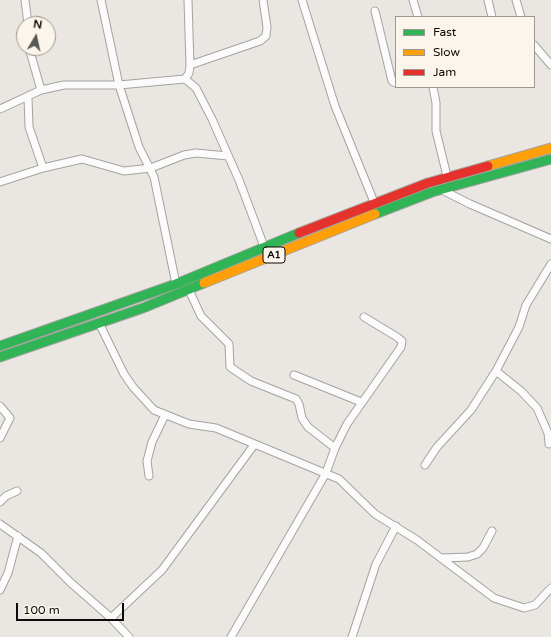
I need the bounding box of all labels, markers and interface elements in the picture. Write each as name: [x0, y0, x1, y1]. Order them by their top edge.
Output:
north arrow: [16, 16, 56, 56]
legend: [395, 16, 535, 88]
text: N: [32, 18, 43, 32]
text: Fast: [433, 25, 456, 39]
text: Slow: [433, 45, 460, 59]
text: Jam: [433, 65, 456, 79]
road number: A1: [263, 247, 285, 263]
scale bar: [18, 595, 126, 621]
text: 100 m: [23, 603, 60, 617]

